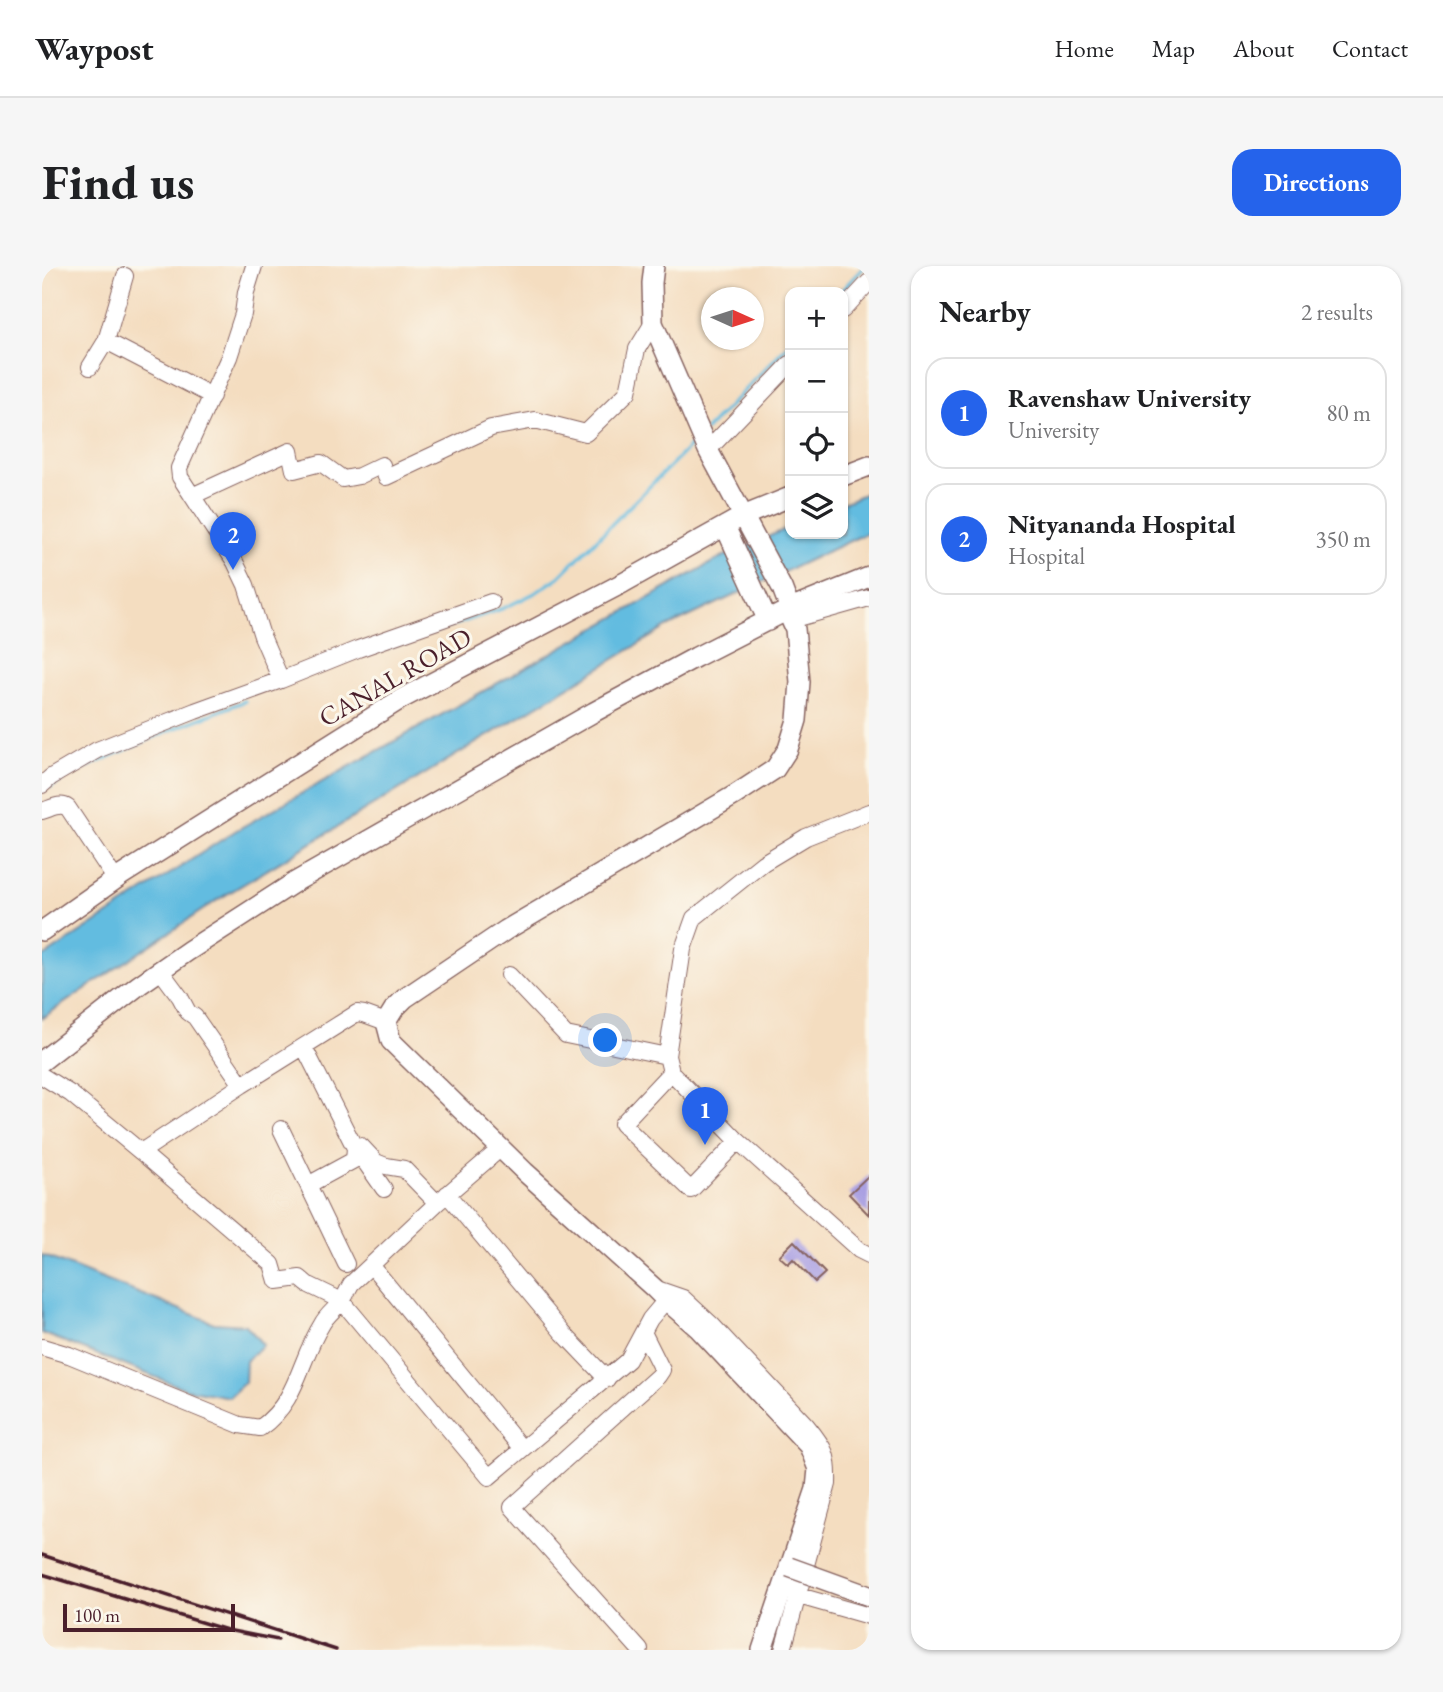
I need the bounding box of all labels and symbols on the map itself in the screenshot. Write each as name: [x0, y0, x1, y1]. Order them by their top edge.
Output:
north arrow: [701, 287, 764, 350]
pin: 2: [210, 512, 256, 570]
street label: CANAL ROAD: [313, 620, 477, 734]
your location: [588, 1023, 622, 1057]
pin: 1: [682, 1087, 728, 1145]
scale bar: [63, 1601, 234, 1633]

